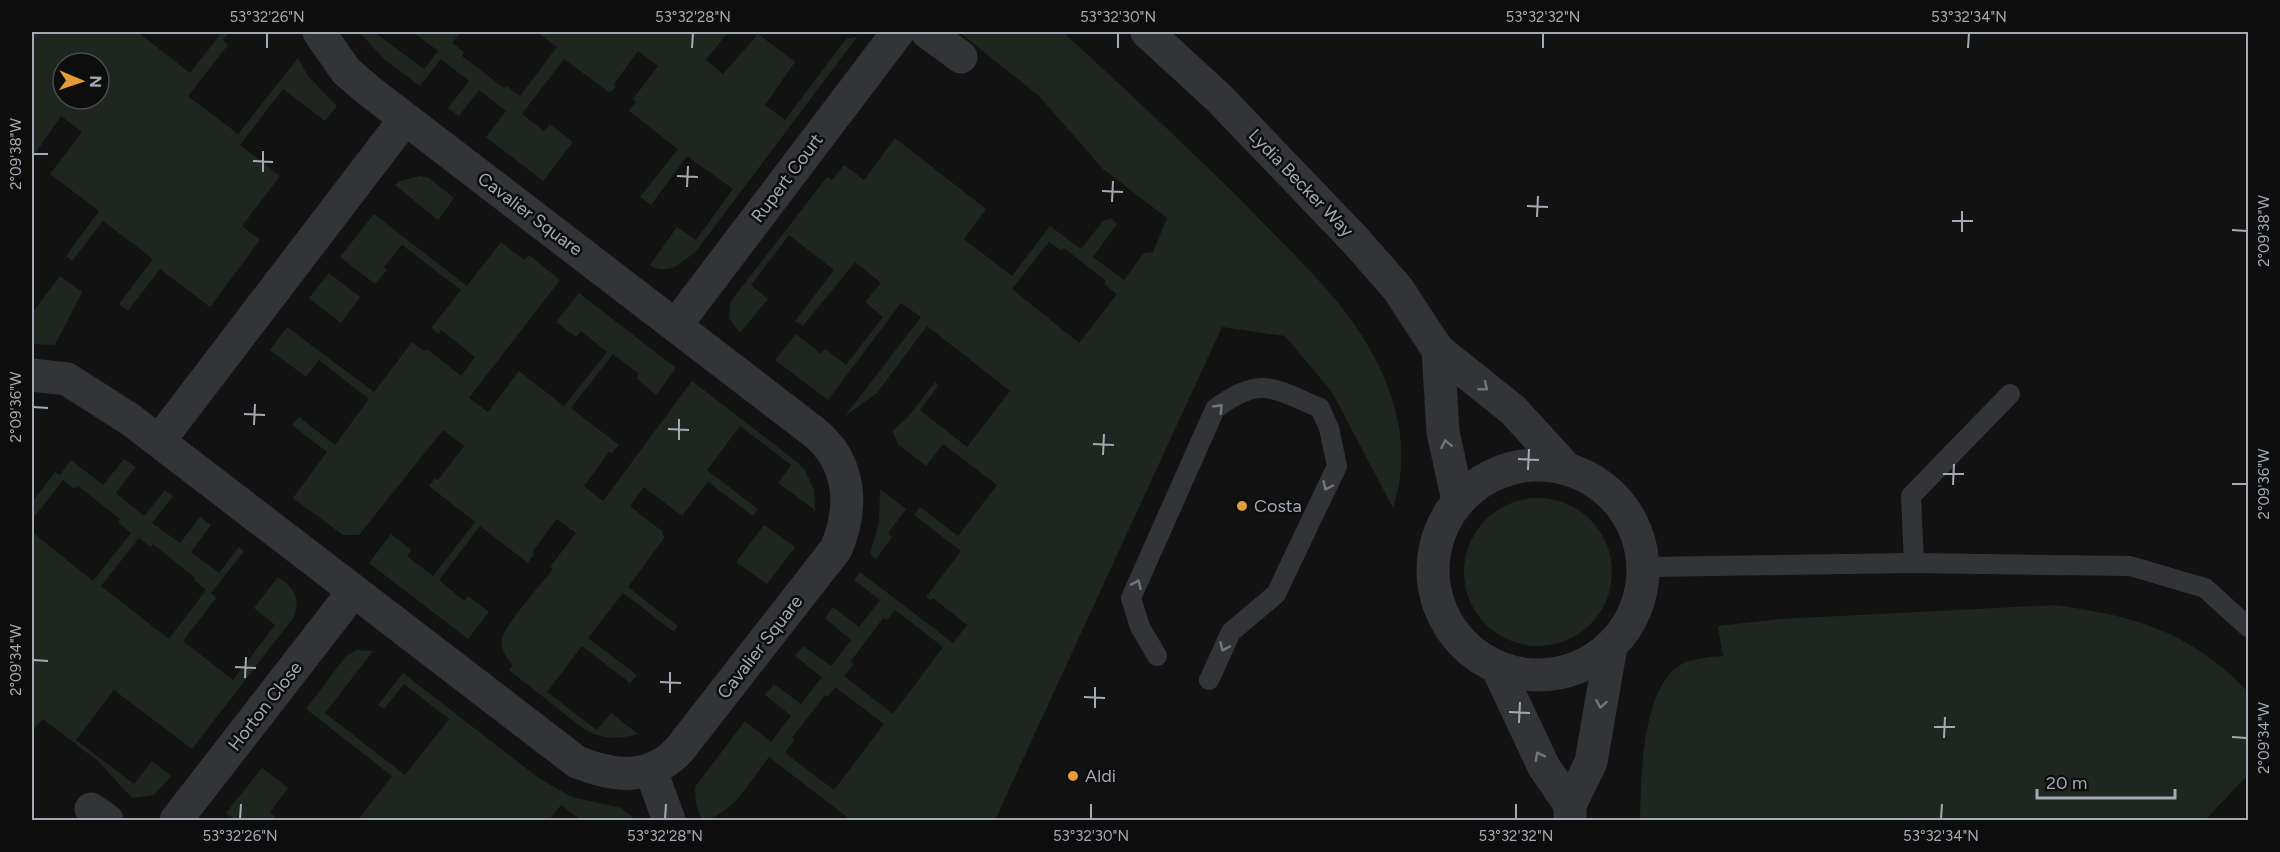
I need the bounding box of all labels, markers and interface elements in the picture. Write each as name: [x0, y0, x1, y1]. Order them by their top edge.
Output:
text: 53°32'26"N: [229, 8, 305, 26]
text: 53°32'28"N: [655, 8, 731, 26]
text: 53°32'30"N: [1080, 8, 1156, 26]
text: 53°32'32"N: [1506, 8, 1580, 26]
text: 53°32'34"N: [1931, 8, 2007, 26]
north arrow: [51, 51, 111, 111]
text: N: [86, 75, 105, 88]
text: 2°09'38"W: [7, 118, 25, 190]
street label: Lydia Becker Way: [1244, 124, 1358, 242]
street label: Rupert Court: [746, 129, 828, 227]
street label: Cavalier Square: [473, 167, 587, 261]
text: 2°09'38"W: [2255, 195, 2273, 267]
text: 2°09'36"W: [7, 371, 25, 442]
one-way arrow: [1477, 379, 1488, 390]
one-way arrow: [1212, 404, 1223, 414]
one-way arrow: [1440, 440, 1453, 450]
text: 2°09'36"W: [2255, 448, 2273, 519]
one-way arrow: [1323, 480, 1335, 491]
place label: Costa: [1254, 495, 1302, 517]
marker: Costa: [1235, 499, 1249, 513]
one-way arrow: [1130, 579, 1142, 590]
street label: Cavalier Square: [713, 591, 807, 703]
text: 2°09'34"W: [7, 624, 25, 696]
one-way arrow: [1219, 640, 1231, 651]
street label: Horton Close: [223, 657, 307, 755]
one-way arrow: [1596, 699, 1608, 708]
text: 2°09'34"W: [2255, 702, 2273, 774]
one-way arrow: [1534, 751, 1546, 762]
scale bar: [2037, 762, 2175, 800]
place label: Aldi: [1085, 765, 1116, 787]
marker: Aldi: [1066, 769, 1080, 783]
text: 20 m: [2046, 772, 2087, 794]
text: 53°32'26"N: [202, 827, 278, 845]
text: 53°32'28"N: [627, 827, 703, 845]
text: 53°32'30"N: [1053, 827, 1129, 845]
text: 53°32'32"N: [1479, 827, 1553, 845]
text: 53°32'34"N: [1903, 827, 1979, 845]

